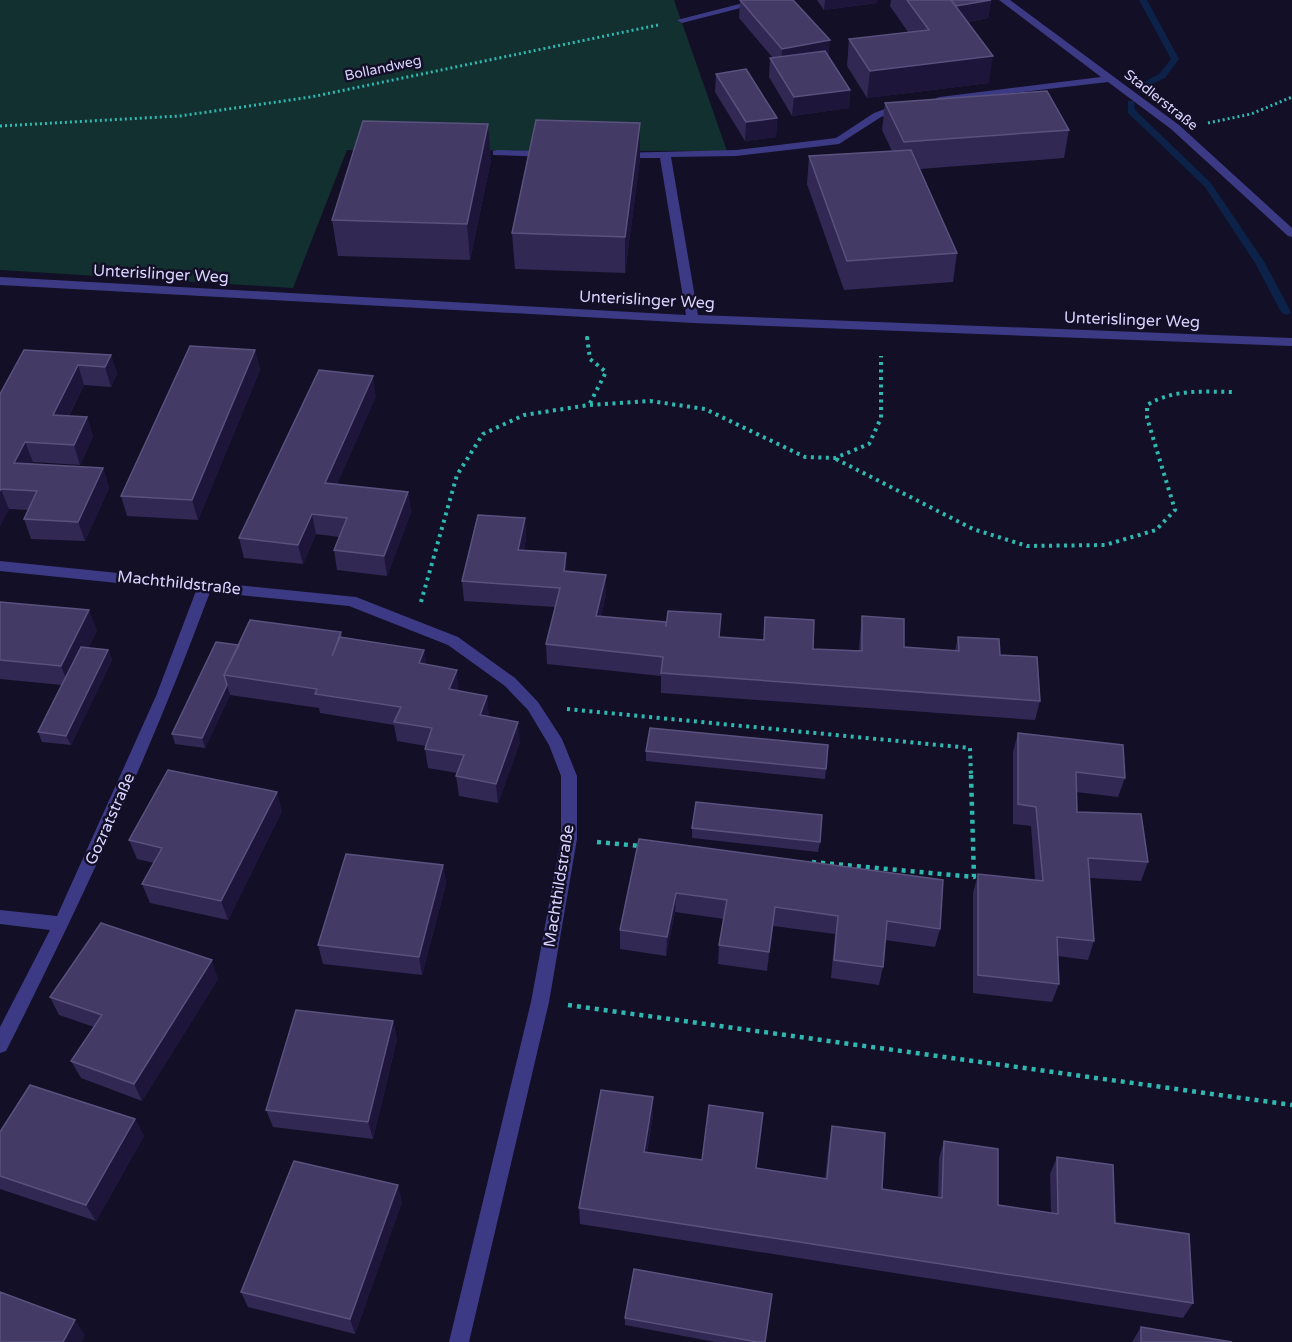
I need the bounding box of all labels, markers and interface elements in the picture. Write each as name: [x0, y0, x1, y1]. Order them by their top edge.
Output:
street label: Bollandweg: [343, 52, 423, 84]
street label: Stadlerstraße: [1121, 66, 1201, 134]
street label: Unterislinger Weg: [93, 260, 229, 288]
street label: Unterislinger Weg: [579, 286, 715, 314]
street label: Unterislinger Weg: [1064, 308, 1200, 332]
street label: Machthildstraße: [116, 567, 242, 599]
street label: Gozratstraße: [81, 770, 139, 868]
street label: Machthildstraße: [539, 823, 579, 949]

